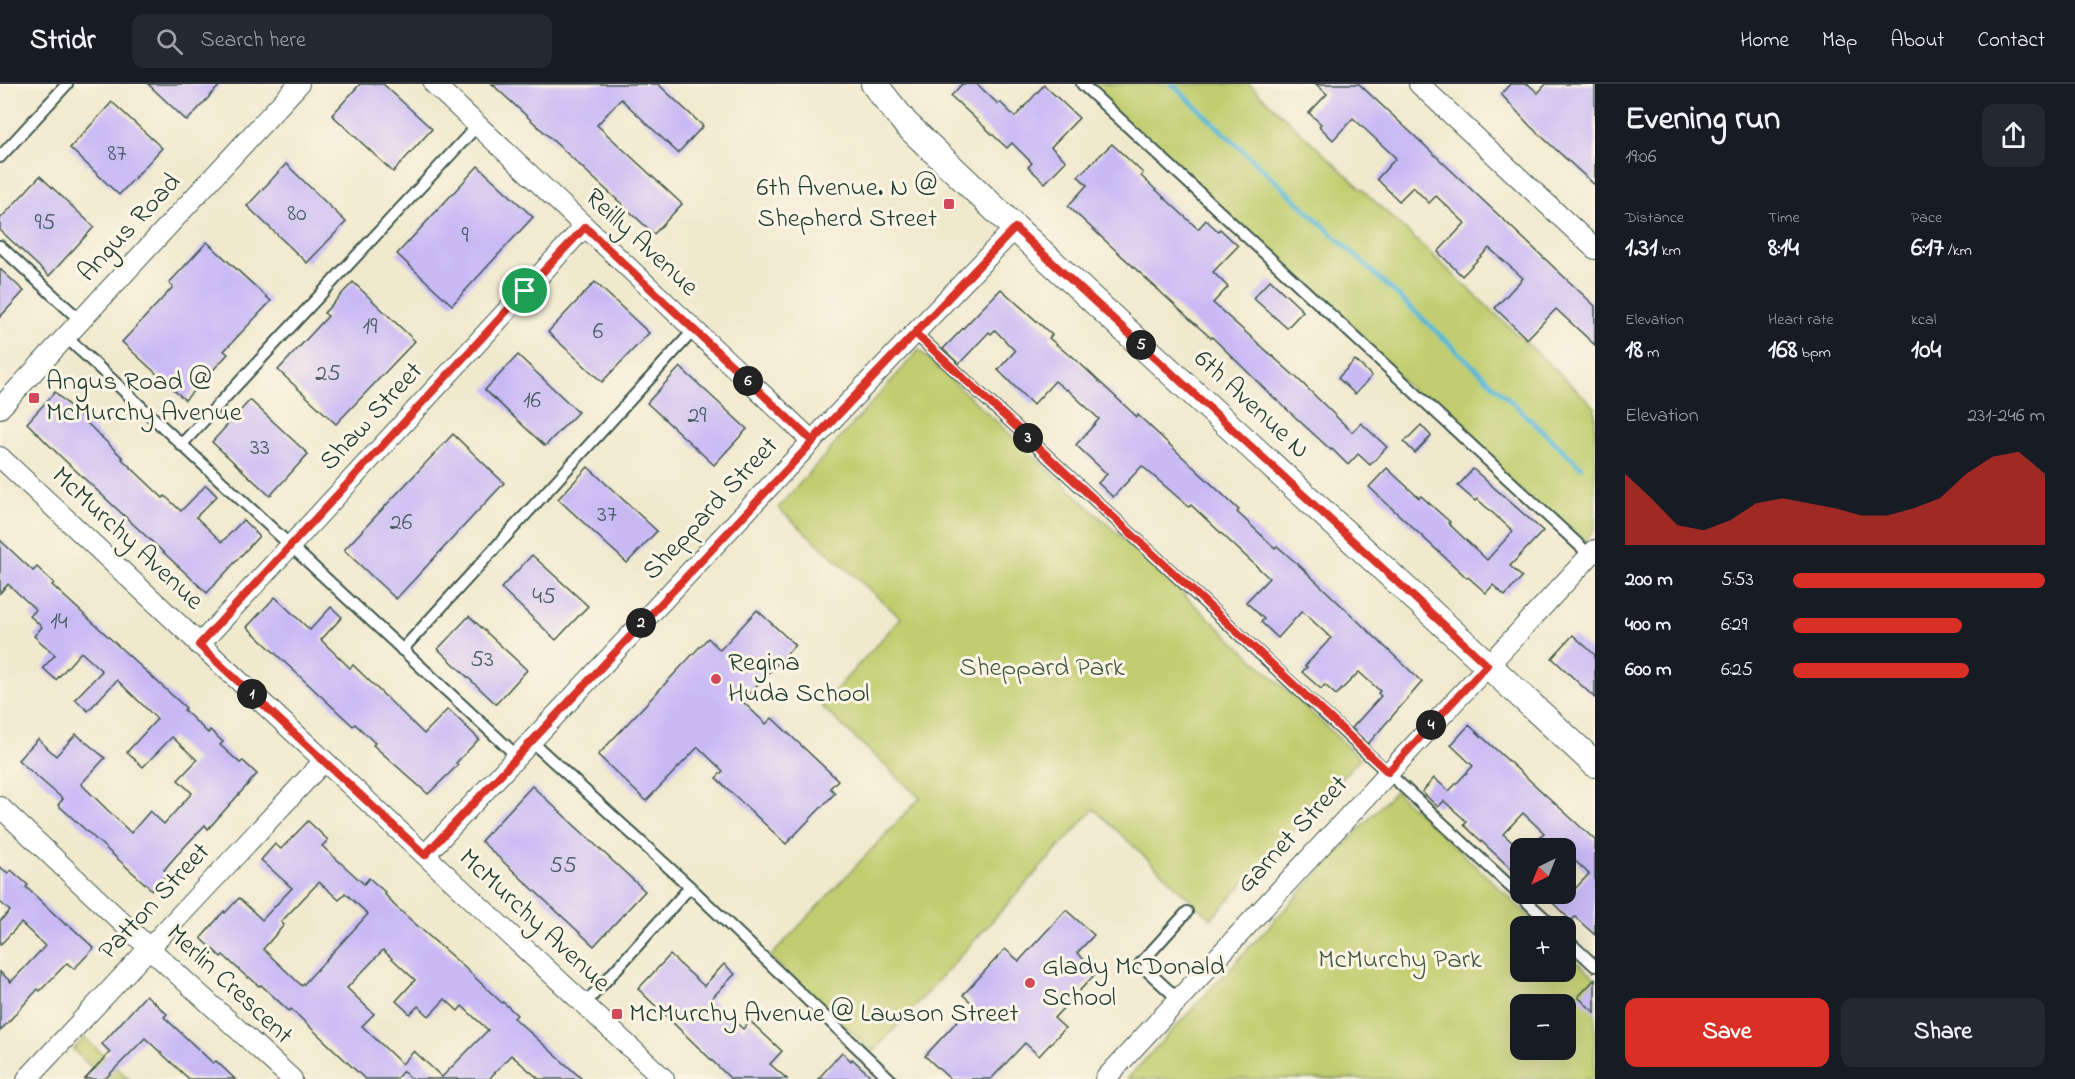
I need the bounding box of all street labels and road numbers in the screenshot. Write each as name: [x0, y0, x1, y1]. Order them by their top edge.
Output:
street label: Angus Road: [69, 165, 191, 291]
street label: Reilly Avenue: [575, 180, 707, 307]
street label: 6th Avenue N: [1184, 341, 1318, 469]
street label: Shaw Street: [311, 354, 433, 480]
street label: Sheppard Street: [634, 428, 788, 590]
street label: McMurchy Avenue: [42, 458, 213, 621]
street label: Garnet Street: [1228, 767, 1358, 903]
street label: Patton Street: [90, 834, 220, 970]
street label: McMurchy Avenue: [449, 840, 620, 1003]
street label: Merlin Crescent: [157, 916, 301, 1054]

